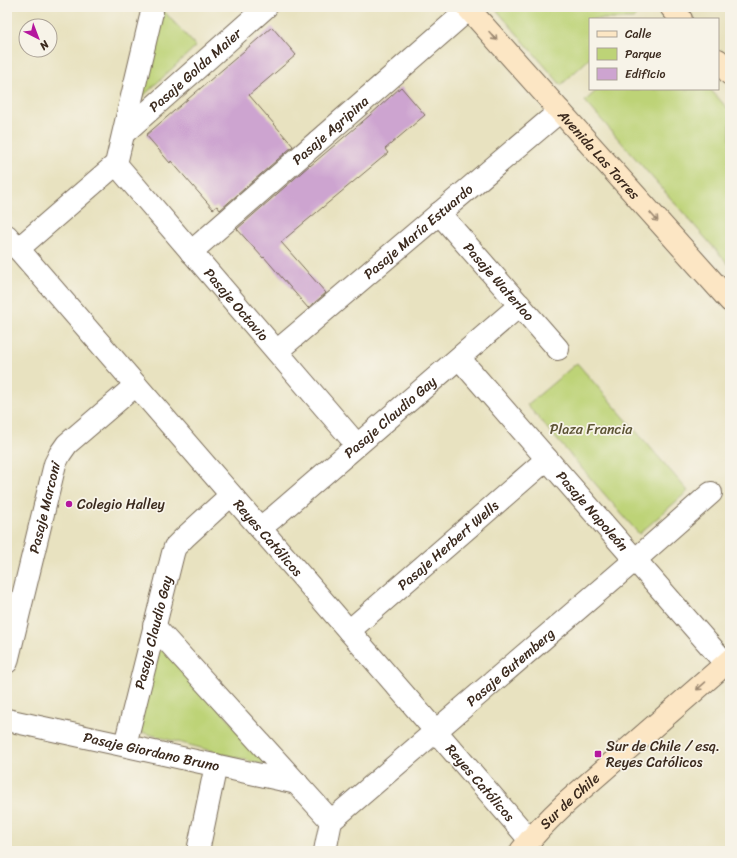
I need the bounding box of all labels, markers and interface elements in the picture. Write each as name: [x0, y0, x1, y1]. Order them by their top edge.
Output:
north arrow: [18, 18, 58, 58]
legend: [589, 18, 719, 90]
street label: Pasaje Golda Maier: [143, 21, 248, 118]
text: Calle: [625, 23, 652, 45]
one-way arrow: [489, 31, 498, 41]
text: N: [35, 35, 54, 55]
text: Parque: [625, 43, 662, 65]
text: Edificio: [625, 63, 665, 85]
street label: Pasaje Agripina: [286, 89, 375, 171]
street label: Avenida Las Torres: [551, 103, 647, 206]
street label: Pasaje María Estuardo: [357, 177, 479, 285]
one-way arrow: [650, 212, 659, 222]
street label: Pasaje Waterloo: [457, 236, 541, 327]
street label: Pasaje Octavio: [197, 262, 275, 347]
street label: Pasaje Claudio Gay: [338, 369, 443, 464]
park label: Plaza Francia: [550, 417, 633, 442]
street label: Pasaje Marconi: [21, 455, 68, 556]
street label: Pasaje Napoleón: [550, 465, 635, 557]
place label: Colegio Halley: [77, 492, 165, 517]
street label: Reyes Católicos: [227, 493, 309, 583]
street label: Pasaje Herbert Wells: [391, 493, 505, 597]
marker: Colegio Halley: [64, 499, 74, 509]
street label: Pasaje Claudio Gay: [127, 572, 180, 692]
street label: Pasaje Gutemberg: [460, 621, 561, 713]
one-way arrow: [695, 681, 706, 690]
street label: Pasaje Giordano Bruno: [81, 724, 222, 778]
place label: Sur de Chile / esq. Reyes Católicos: [606, 734, 720, 775]
street label: Reyes Católicos: [439, 738, 522, 827]
marker: Sur de Chile / esq. Reyes Católicos: [593, 749, 603, 759]
street label: Sur de Chile: [533, 766, 606, 835]

